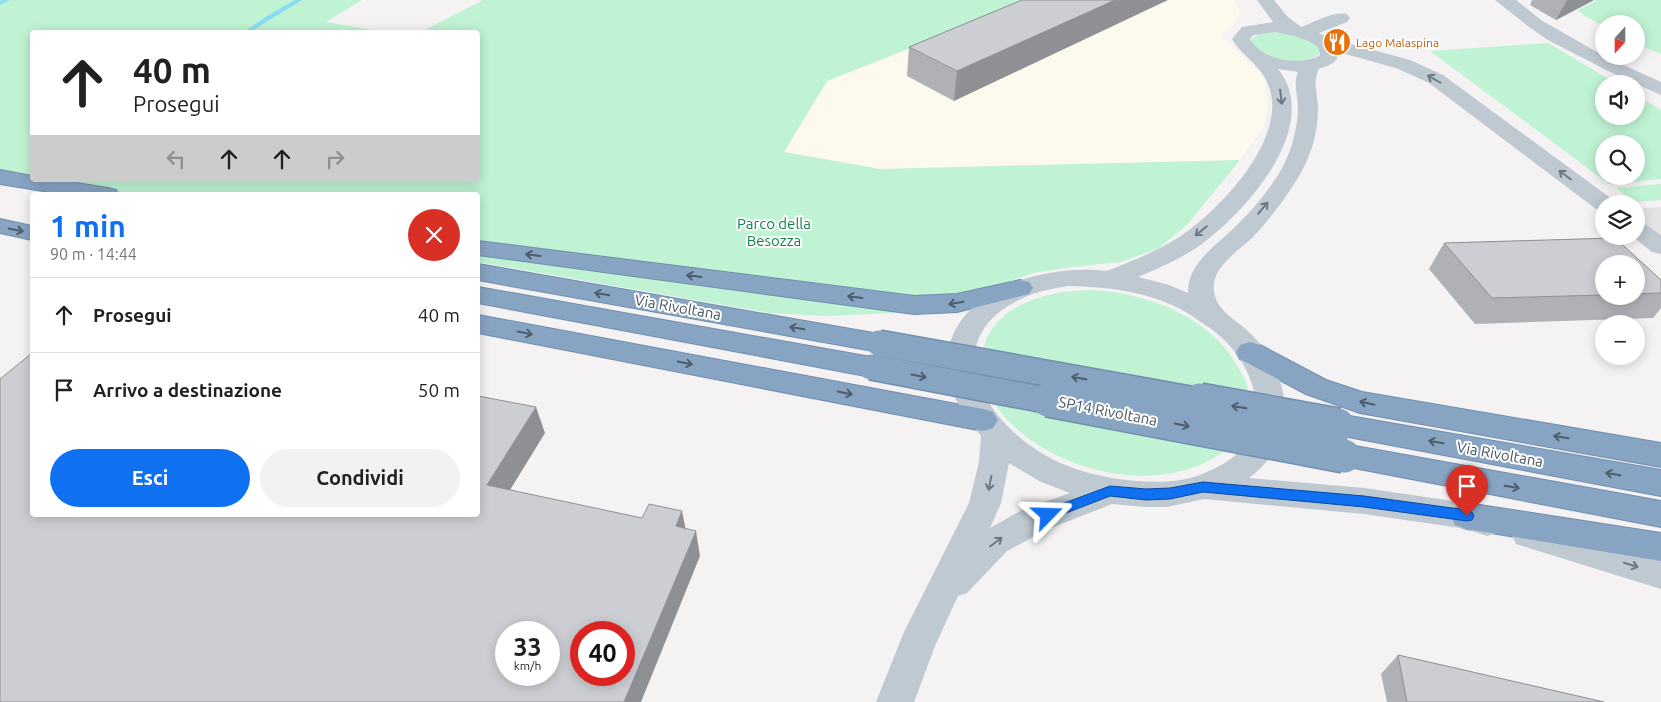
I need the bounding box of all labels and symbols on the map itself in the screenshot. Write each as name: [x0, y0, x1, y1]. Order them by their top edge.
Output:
north arrow: [1595, 15, 1645, 65]
restaurant icon: Lago Malaspina: [1322, 27, 1352, 57]
place label: Lago Malaspina: [1356, 36, 1439, 49]
one-way arrow: [1426, 74, 1441, 84]
one-way arrow: [1276, 89, 1286, 105]
one-way arrow: [1558, 170, 1572, 180]
one-way arrow: [1258, 202, 1269, 215]
park label: Parco della Besozza: [737, 215, 811, 249]
one-way arrow: [8, 225, 24, 235]
one-way arrow: [1195, 226, 1208, 237]
one-way arrow: [525, 250, 541, 260]
one-way arrow: [686, 271, 702, 281]
one-way arrow: [595, 288, 611, 298]
street label: Via Rivoltana: [633, 291, 723, 323]
one-way arrow: [847, 292, 863, 302]
one-way arrow: [948, 298, 964, 308]
one-way arrow: [789, 323, 805, 332]
one-way arrow: [517, 329, 533, 338]
one-way arrow: [677, 359, 693, 368]
one-way arrow: [911, 371, 927, 381]
one-way arrow: [1071, 373, 1087, 383]
one-way arrow: [836, 389, 852, 398]
street label: SP14 Rivoltana: [1057, 393, 1159, 429]
one-way arrow: [1360, 398, 1376, 407]
one-way arrow: [1231, 402, 1247, 412]
one-way arrow: [1174, 421, 1190, 431]
one-way arrow: [1554, 432, 1570, 442]
one-way arrow: [1428, 437, 1444, 447]
street label: Via Rivoltana: [1455, 438, 1545, 470]
pin: [1446, 465, 1488, 516]
one-way arrow: [1605, 469, 1621, 479]
one-way arrow: [985, 474, 995, 490]
one-way arrow: [1504, 483, 1520, 492]
position arrow: [1021, 488, 1073, 540]
one-way arrow: [989, 536, 1002, 547]
one-way arrow: [1623, 561, 1639, 571]
speed limit sign: 40: [570, 621, 635, 686]

